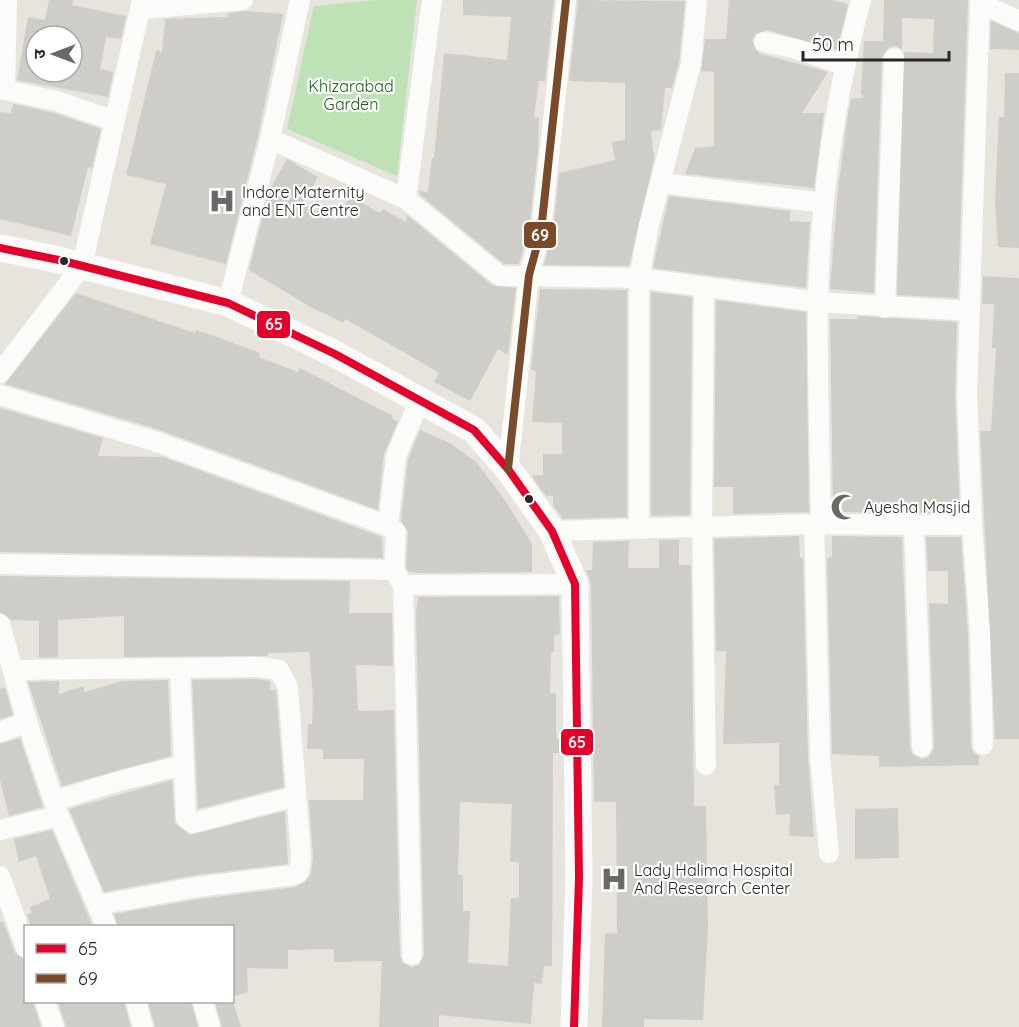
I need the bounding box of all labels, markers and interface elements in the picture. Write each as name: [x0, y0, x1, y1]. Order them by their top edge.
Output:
north arrow: [24, 24, 84, 84]
scale bar: [803, 24, 948, 62]
text: 50 m: [812, 33, 854, 56]
text: उ: [29, 49, 49, 59]
park label: Khizarabad Garden: [308, 76, 394, 114]
place label: Indore Maternity and ENT Centre: [242, 182, 364, 220]
hospital icon: Indore Maternity and ENT Centre: [207, 186, 237, 216]
line badge: 69: [523, 221, 557, 249]
text: 69: [531, 225, 549, 245]
unlabelled marker: [58, 255, 70, 267]
line badge: 65: [256, 310, 291, 339]
text: 65: [265, 314, 283, 334]
mosque icon: Ayesha Masjid: [829, 492, 859, 522]
unlabelled marker: [523, 493, 535, 505]
place label: Ayesha Masjid: [864, 497, 971, 517]
line badge: 65: [560, 728, 594, 756]
text: 65: [568, 732, 586, 752]
place label: Lady Halima Hospital And Research Center: [634, 860, 793, 898]
hospital icon: Lady Halima Hospital And Research Center: [599, 864, 629, 894]
legend: [24, 925, 234, 1003]
text: 65: [78, 937, 98, 960]
text: 69: [78, 967, 98, 990]

